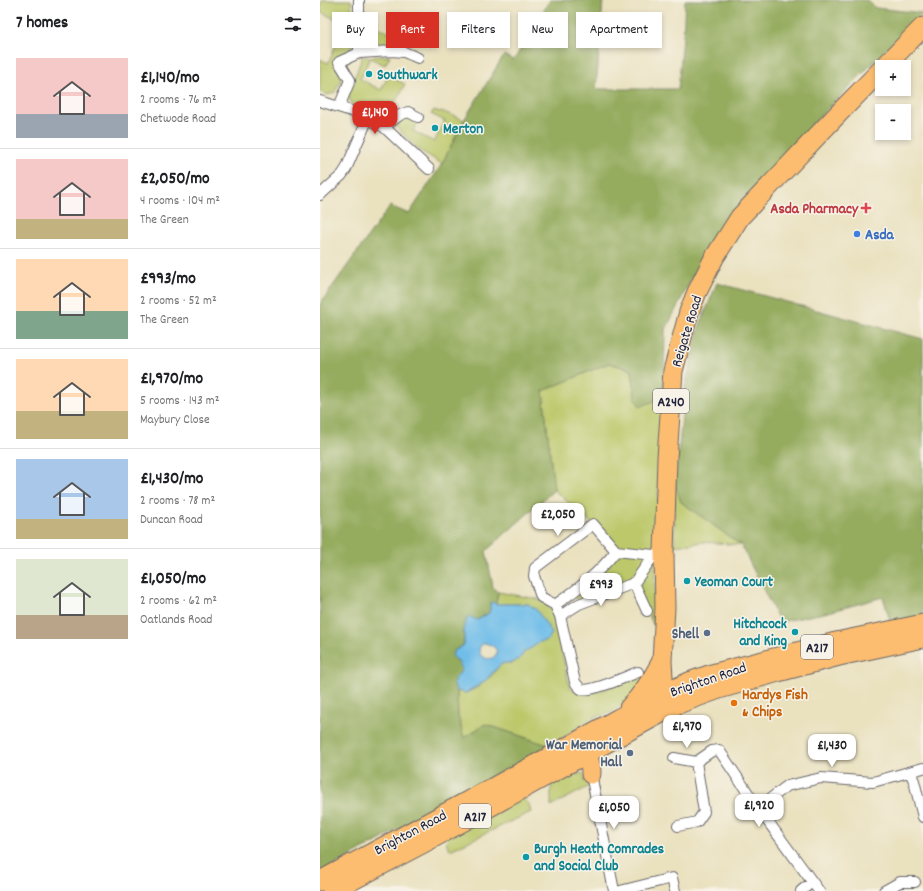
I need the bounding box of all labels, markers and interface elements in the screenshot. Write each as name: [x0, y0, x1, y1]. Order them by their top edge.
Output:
text: 7 homes: [16, 12, 68, 36]
chip: Buy: [332, 12, 378, 48]
chip: Rent: [386, 12, 439, 48]
chip: Filters: [447, 12, 510, 48]
chip: New: [518, 12, 568, 48]
chip: Apartment: [576, 12, 662, 48]
icon: filters: [282, 13, 304, 35]
map controls: [875, 60, 911, 140]
button: +: [875, 60, 911, 96]
place label: Southwark: [377, 65, 438, 87]
text: £1,140/mo: [140, 67, 200, 91]
marker: Southwark: [364, 69, 374, 79]
icon: home: [48, 74, 96, 122]
text: 2 rooms · 76 m²: [140, 91, 216, 110]
pin: £1,140: [342, 101, 408, 135]
text: £1,140: [361, 104, 389, 123]
button: −: [875, 104, 911, 140]
text: Chetwode Road: [140, 110, 216, 129]
place label: Merton: [443, 119, 483, 141]
marker: Merton: [430, 123, 440, 133]
text: £2,050/mo: [140, 168, 210, 192]
icon: home: [48, 175, 96, 223]
text: 4 rooms · 104 m²: [140, 192, 220, 211]
place label: Asda Pharmacy: [770, 199, 859, 221]
marker: Asda Pharmacy: [861, 203, 871, 213]
text: The Green: [140, 211, 189, 230]
place label: Asda: [865, 225, 895, 247]
marker: Asda: [852, 229, 862, 239]
text: £993/mo: [140, 268, 196, 292]
icon: home: [48, 275, 96, 323]
text: 2 rooms · 52 m²: [140, 292, 217, 311]
street label: Reigate Road: [667, 293, 709, 370]
text: The Green: [140, 311, 189, 330]
text: £1,970/mo: [140, 368, 203, 392]
icon: home: [48, 375, 96, 423]
road number: A240: [653, 389, 689, 413]
text: 5 rooms · 143 m²: [140, 392, 219, 411]
text: Maybury Close: [140, 411, 210, 430]
text: £1,430/mo: [140, 468, 203, 492]
icon: home: [48, 475, 96, 523]
text: 2 rooms · 78 m²: [140, 492, 215, 511]
pin: £2,050: [525, 503, 591, 537]
text: £2,050: [541, 506, 575, 525]
text: Duncan Road: [140, 511, 203, 530]
text: £1,050/mo: [140, 568, 206, 592]
place label: Yeoman Court: [694, 572, 774, 594]
pin: £993: [577, 573, 625, 607]
icon: home: [48, 575, 96, 623]
text: £993: [589, 576, 613, 595]
marker: Yeoman Court: [682, 576, 692, 586]
text: 2 rooms · 62 m²: [140, 592, 217, 611]
text: Oatlands Road: [140, 611, 212, 630]
place label: Hitchcock and King: [733, 614, 787, 653]
place label: Shell: [672, 624, 699, 646]
marker: Hitchcock and King: [790, 627, 800, 637]
marker: Shell: [702, 628, 712, 638]
road number: A217: [801, 635, 833, 659]
street label: Brighton Road: [667, 658, 750, 704]
place label: Hardys Fish & Chips: [742, 685, 808, 724]
marker: Hardys Fish & Chips: [729, 698, 739, 708]
pin: £1,970: [654, 715, 720, 749]
text: £1,970: [672, 718, 702, 737]
pin: £1,430: [799, 734, 865, 768]
place label: War Memorial Hall: [546, 735, 622, 774]
text: £1,430: [817, 737, 847, 756]
marker: War Memorial Hall: [625, 748, 635, 758]
pin: £1,920: [726, 794, 792, 828]
pin: £1,050: [581, 796, 647, 830]
text: £1,920: [744, 797, 774, 816]
text: £1,050: [598, 799, 630, 818]
road number: A217: [459, 804, 491, 828]
street label: Brighton Road: [371, 805, 451, 862]
place label: Burgh Heath Comrades and Social Club: [534, 839, 664, 878]
marker: Burgh Heath Comrades and Social Club: [521, 852, 531, 862]

